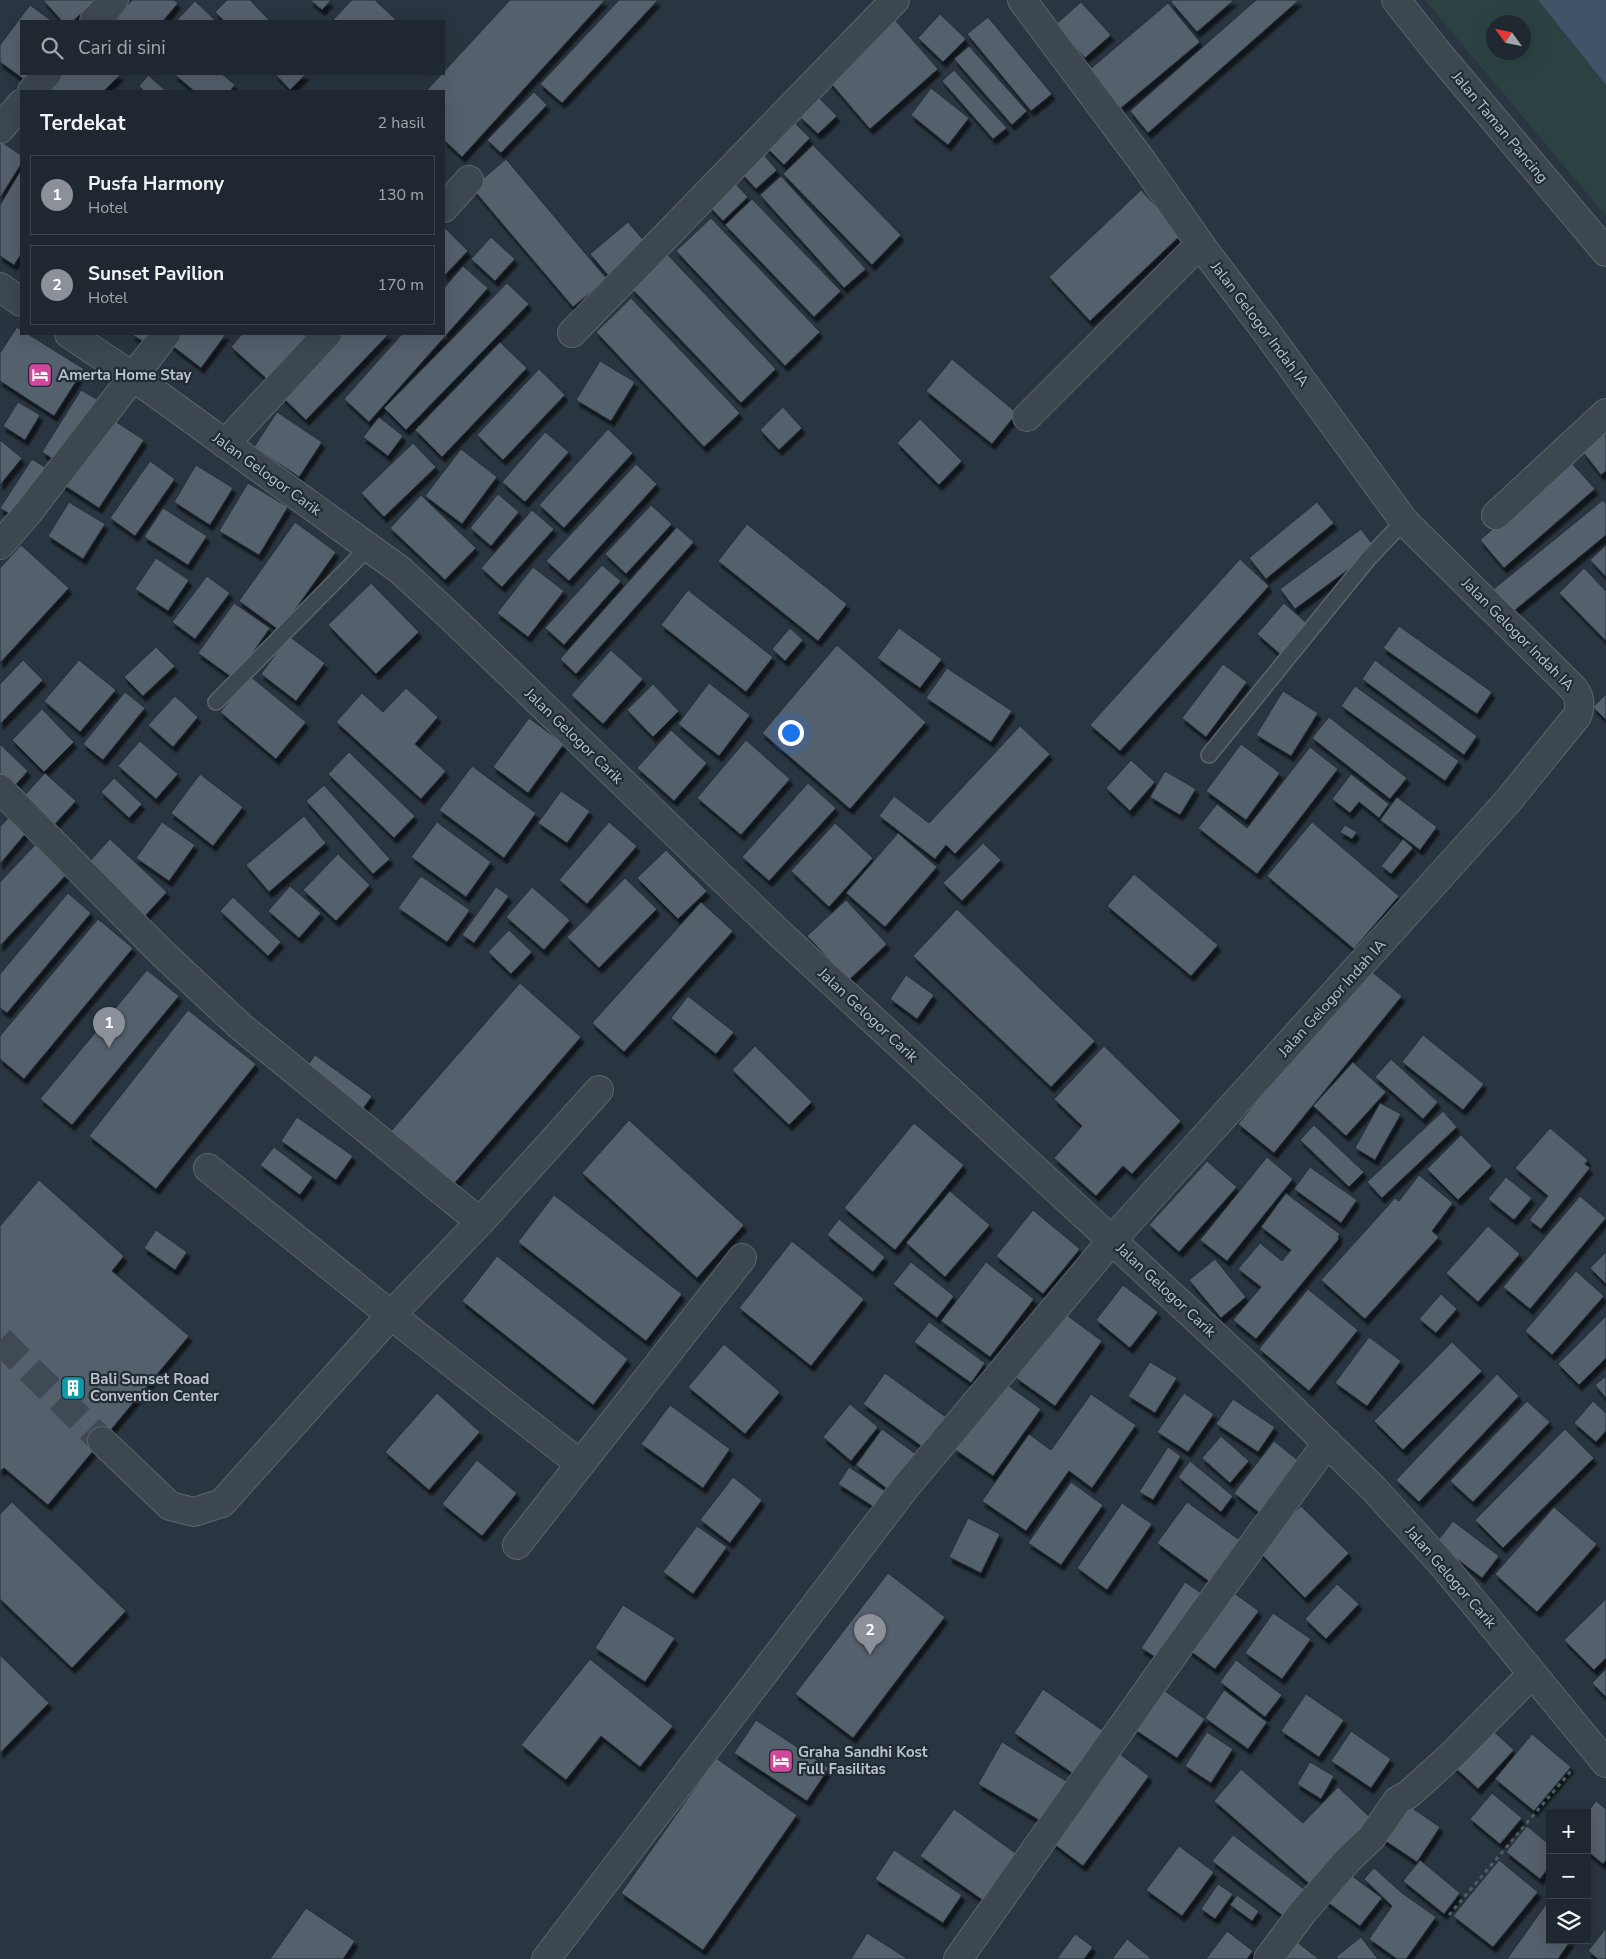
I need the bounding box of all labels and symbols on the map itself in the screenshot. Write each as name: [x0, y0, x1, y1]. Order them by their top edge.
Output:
north arrow: [1486, 15, 1531, 60]
street label: Jalan Taman Pancing: [1447, 66, 1553, 187]
street label: Jalan Gelogor Indah IA: [1206, 257, 1314, 391]
hotel icon: Amerta Home Stay: [27, 362, 53, 388]
place label: Amerta Home Stay: [58, 365, 192, 385]
street label: Jalan Gelogor Carik: [208, 427, 326, 520]
street label: Jalan Gelogor Indah IA: [1457, 573, 1579, 695]
street label: Jalan Gelogor Carik: [520, 683, 628, 789]
your location: [778, 720, 804, 746]
street label: Jalan Gelogor Indah IA: [1273, 935, 1390, 1062]
street label: Jalan Gelogor Carik: [813, 963, 923, 1067]
pin: 1: [93, 1007, 125, 1048]
street label: Jalan Gelogor Carik: [1111, 1238, 1221, 1342]
place label: Bali Sunset Road Convention Center: [90, 1369, 219, 1406]
building icon: Bali Sunset Road Convention Center: [60, 1375, 86, 1401]
street label: Jalan Gelogor Carik: [1400, 1521, 1501, 1633]
pin: 2: [854, 1614, 886, 1655]
place label: Graha Sandhi Kost Full Fasilitas: [798, 1742, 928, 1779]
hotel icon: Graha Sandhi Kost Full Fasilitas: [768, 1748, 794, 1774]

